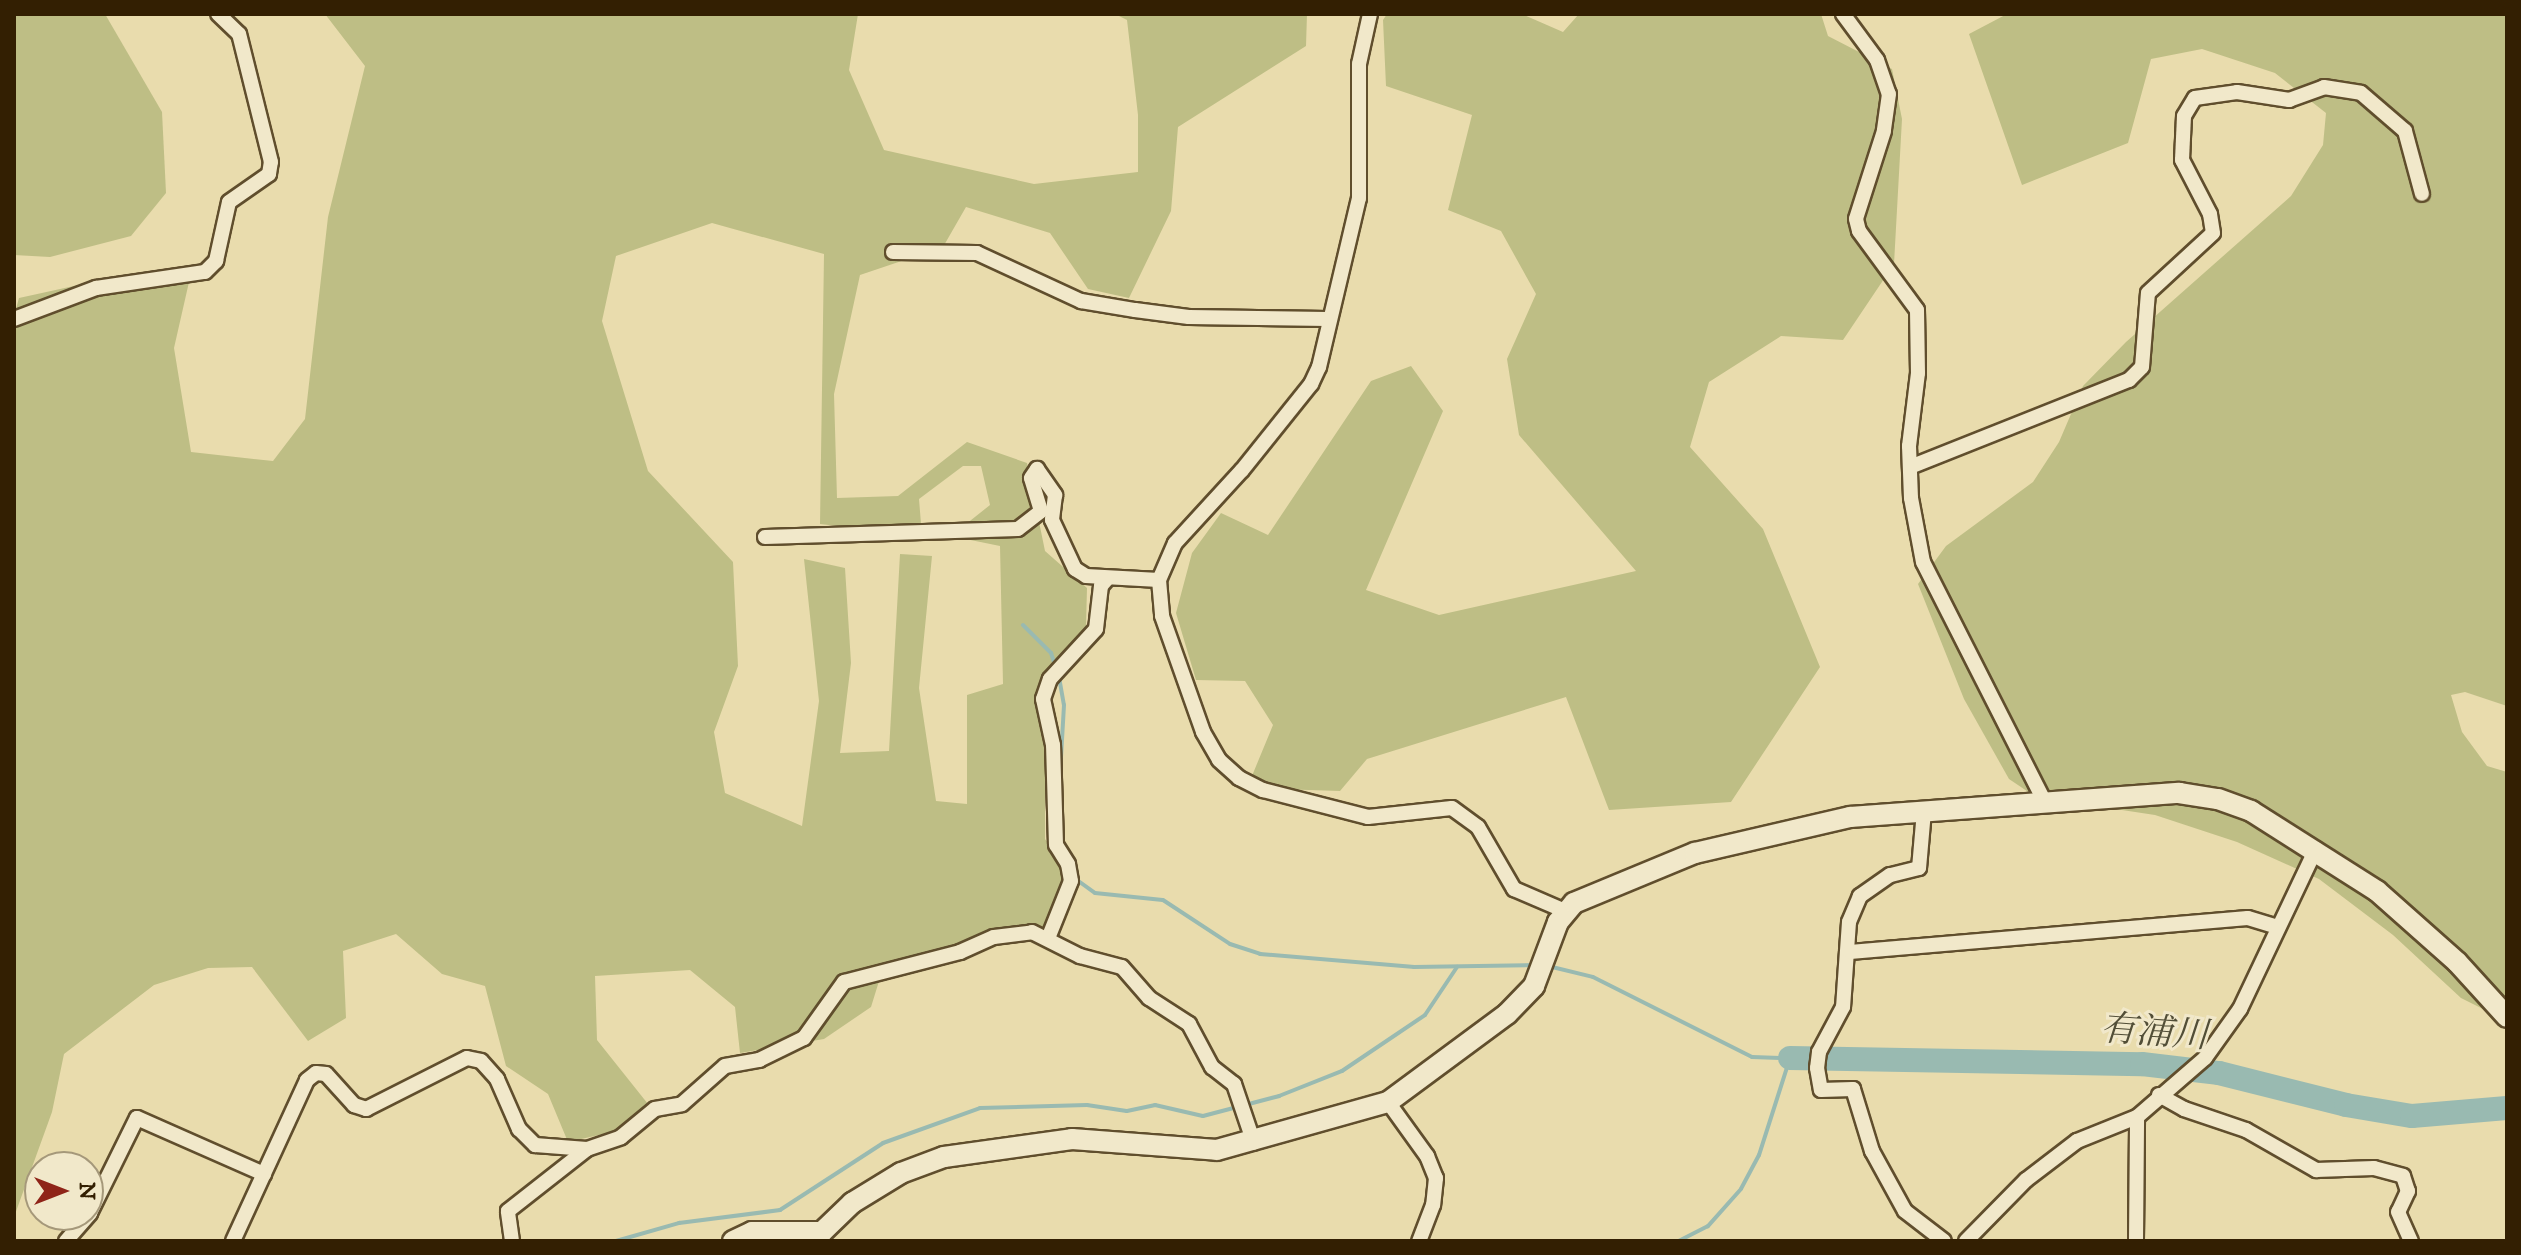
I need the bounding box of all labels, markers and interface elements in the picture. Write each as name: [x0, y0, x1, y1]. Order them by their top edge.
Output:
water label: 有浦川: [2099, 1008, 2209, 1058]
north arrow: [24, 1151, 104, 1231]
text: N: [73, 1182, 100, 1200]

